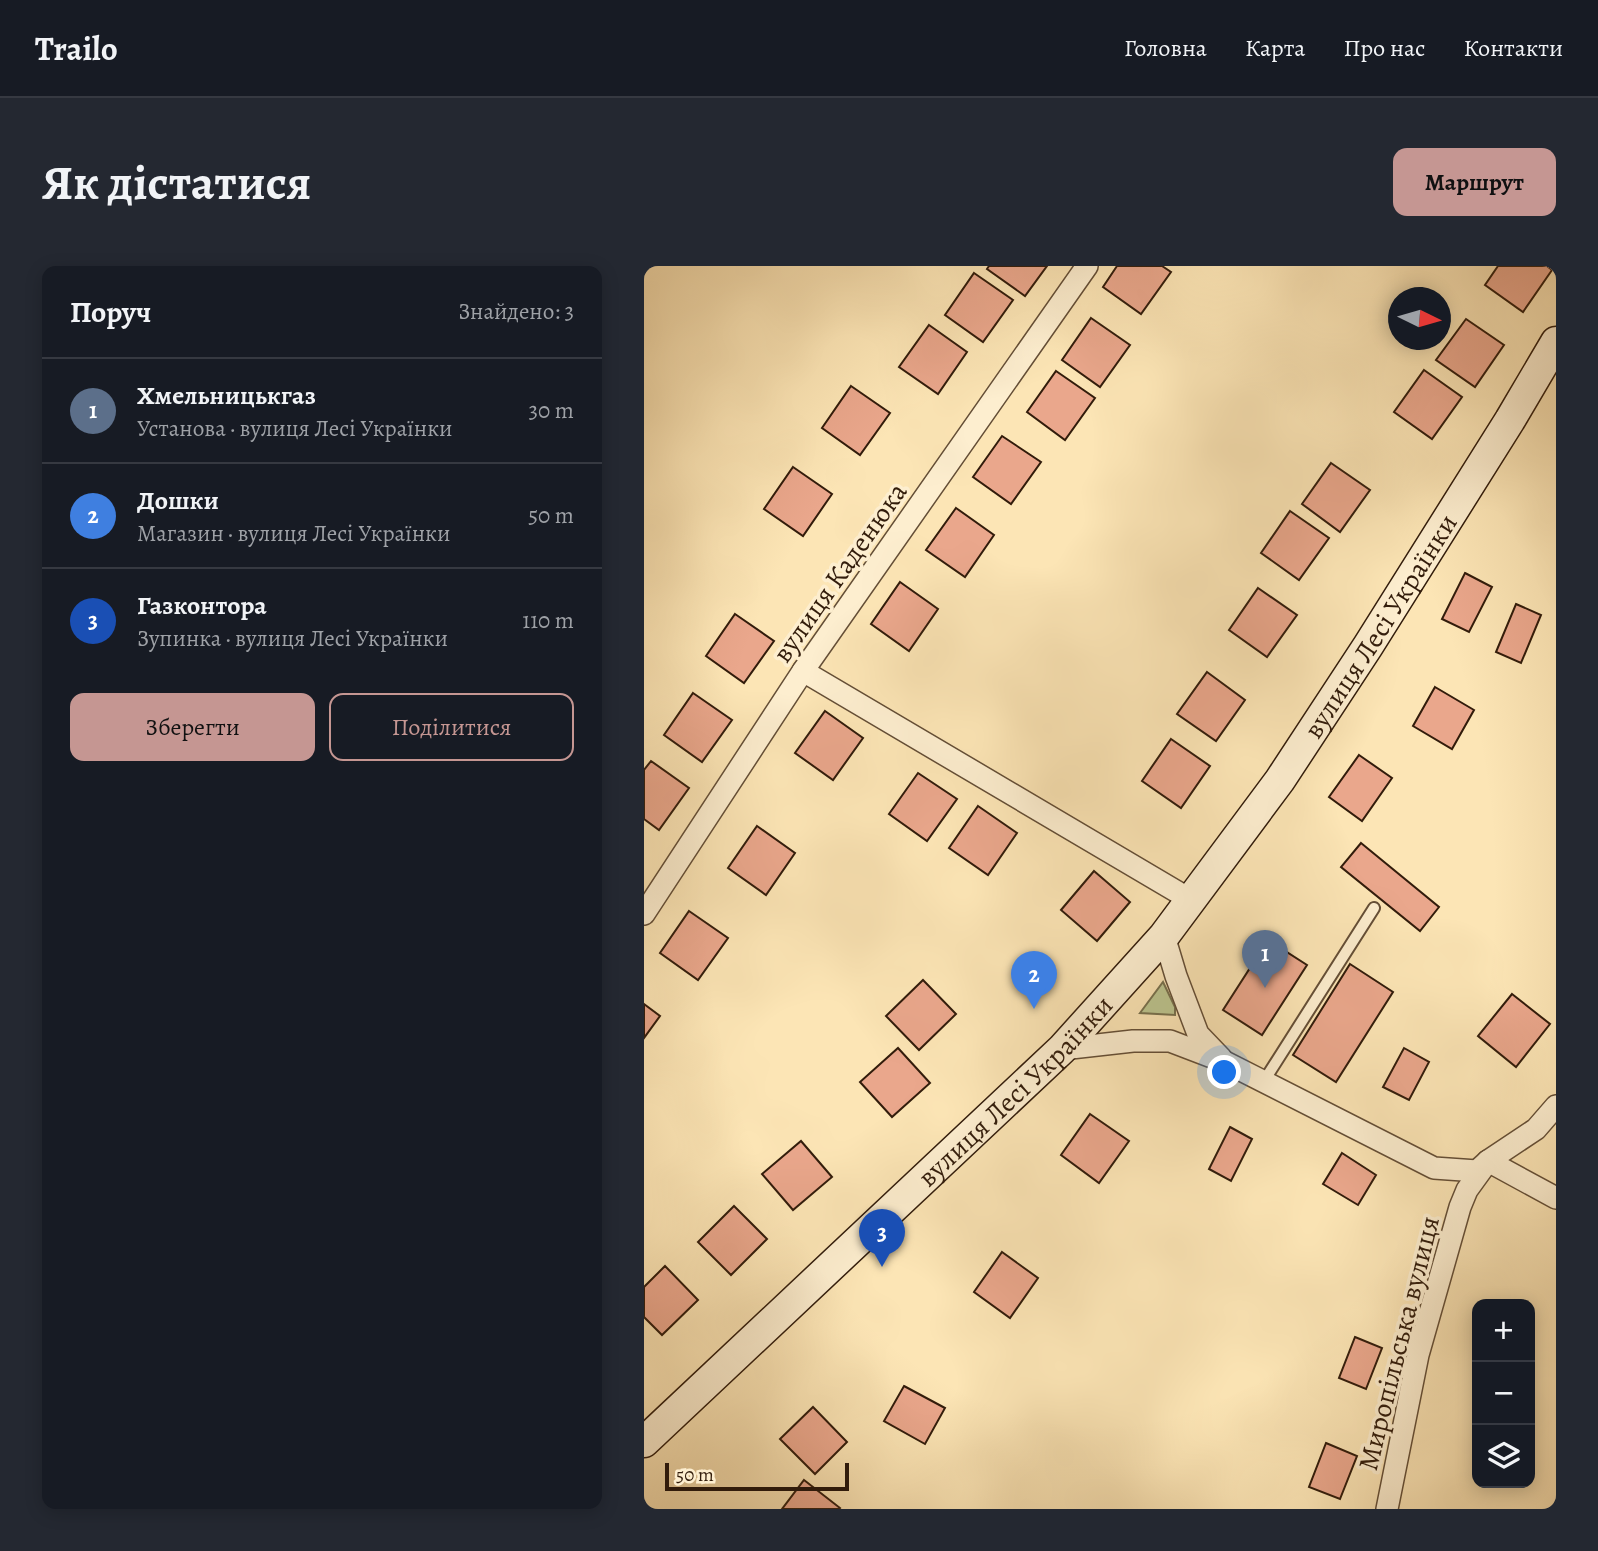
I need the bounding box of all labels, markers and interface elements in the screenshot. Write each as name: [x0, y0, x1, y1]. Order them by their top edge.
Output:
text: Trailo: [35, 26, 118, 71]
text: Головна: [1124, 32, 1207, 64]
text: Карта: [1245, 32, 1305, 64]
text: Про нас: [1343, 32, 1425, 64]
text: Контакти: [1463, 32, 1563, 64]
button: Маршрут: [1393, 148, 1556, 216]
text: Як дістатися: [42, 149, 311, 216]
north arrow: [1388, 287, 1451, 350]
text: Поруч: [70, 292, 151, 332]
text: Знайдено: 3: [458, 296, 574, 327]
text: Хмельницькгаз: [137, 378, 316, 413]
text: 1: [89, 395, 97, 426]
text: 30 m: [528, 395, 574, 426]
text: Установа · вулиця Лесі Українки: [137, 413, 453, 444]
street label: вулиця Каденюка: [764, 475, 916, 670]
text: Дошки: [137, 483, 219, 518]
text: 2: [87, 500, 99, 531]
text: 50 m: [528, 500, 574, 531]
street label: вулиця Лесі Українки: [1295, 507, 1466, 746]
text: Магазин · вулиця Лесі Українки: [137, 518, 450, 549]
text: Газконтора: [137, 588, 267, 623]
text: 3: [88, 605, 98, 636]
text: 110 m: [522, 605, 574, 636]
text: Зупинка · вулиця Лесі Українки: [137, 623, 448, 654]
button: Зберегти: [70, 693, 315, 761]
button: Поділитися: [329, 693, 574, 761]
pin: 1: [1242, 930, 1288, 988]
pin: 2: [1011, 951, 1057, 1009]
street label: вулиця Лесі Українки: [909, 987, 1122, 1195]
your location: [1207, 1055, 1241, 1089]
pin: 3: [859, 1209, 905, 1267]
street label: Миропільська вулиця: [1349, 1212, 1449, 1474]
map controls: [1472, 1299, 1535, 1488]
button: +: [1472, 1299, 1535, 1362]
button: −: [1472, 1362, 1535, 1425]
button: layers: [1472, 1425, 1535, 1488]
scale bar: [665, 1460, 849, 1492]
text: 50 m: [676, 1462, 714, 1488]

